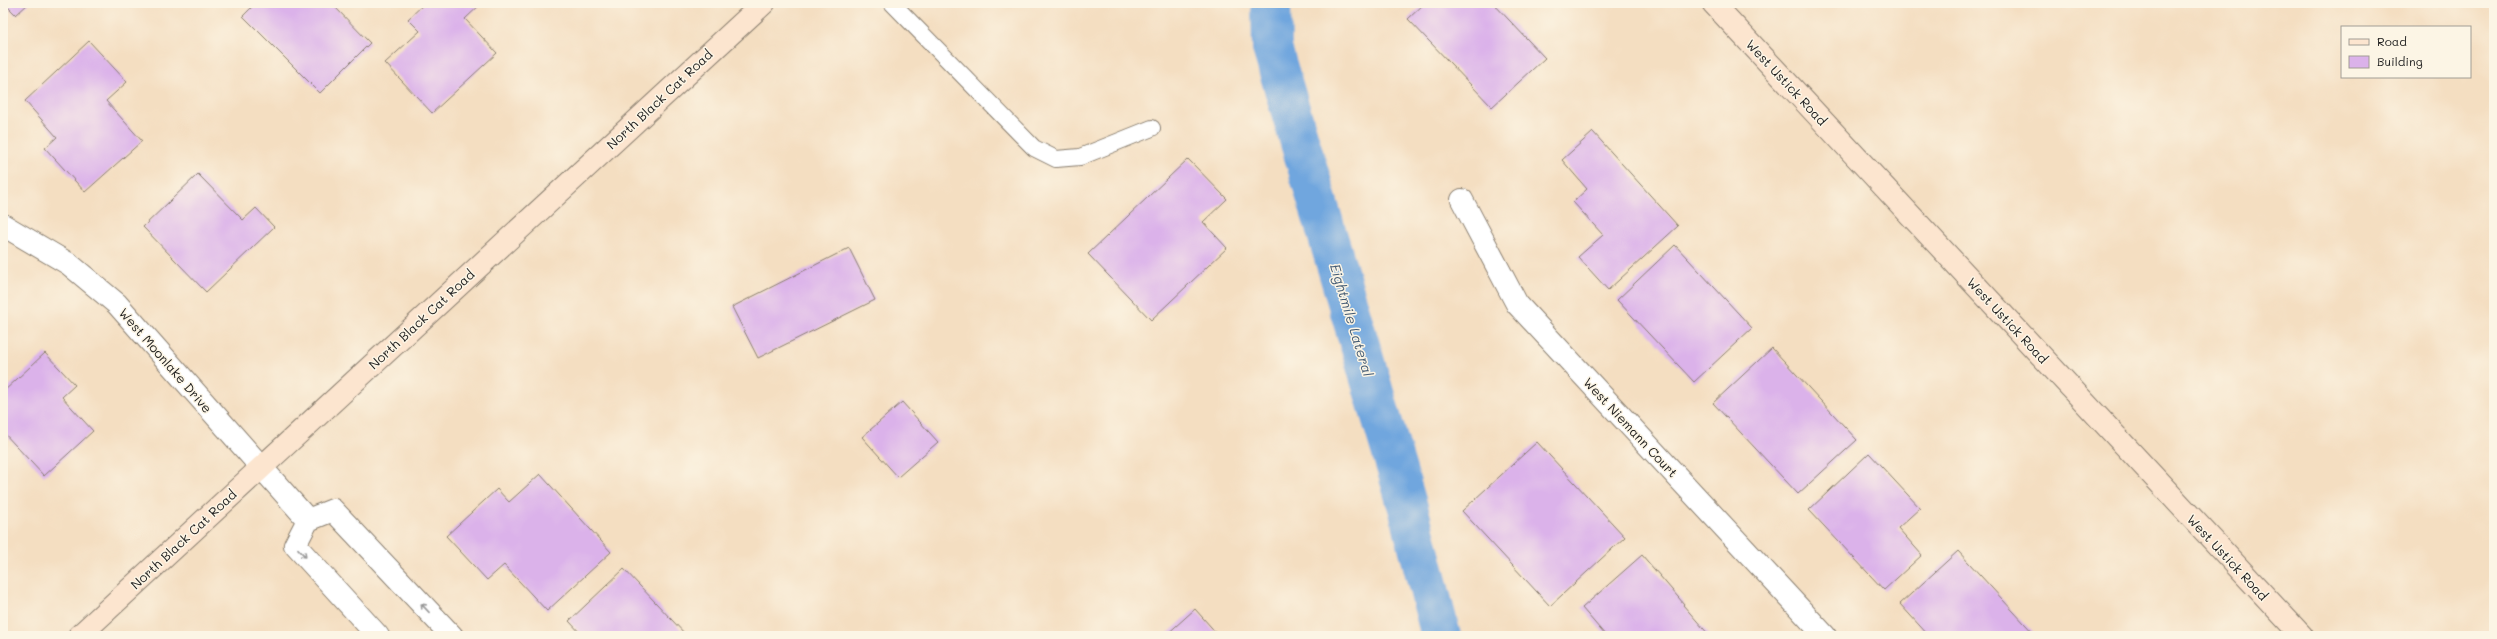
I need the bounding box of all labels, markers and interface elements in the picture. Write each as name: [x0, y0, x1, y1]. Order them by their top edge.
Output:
legend: [2341, 26, 2471, 78]
text: Road: [2377, 33, 2407, 49]
street label: West Ustick Road: [1743, 35, 1831, 129]
street label: North Black Cat Road: [602, 45, 716, 153]
text: Building: [2377, 53, 2423, 69]
water label: Eightmile Lateral: [1326, 261, 1378, 379]
street label: North Black Cat Road: [364, 265, 478, 373]
street label: West Ustick Road: [1964, 273, 2052, 367]
street label: West Moonlake Drive: [116, 304, 216, 416]
street label: West Niemann Court: [1580, 373, 1682, 481]
street label: North Black Cat Road: [126, 485, 240, 593]
street label: West Ustick Road: [2184, 510, 2272, 604]
one-way arrow: [297, 548, 306, 558]
one-way arrow: [421, 603, 430, 613]

